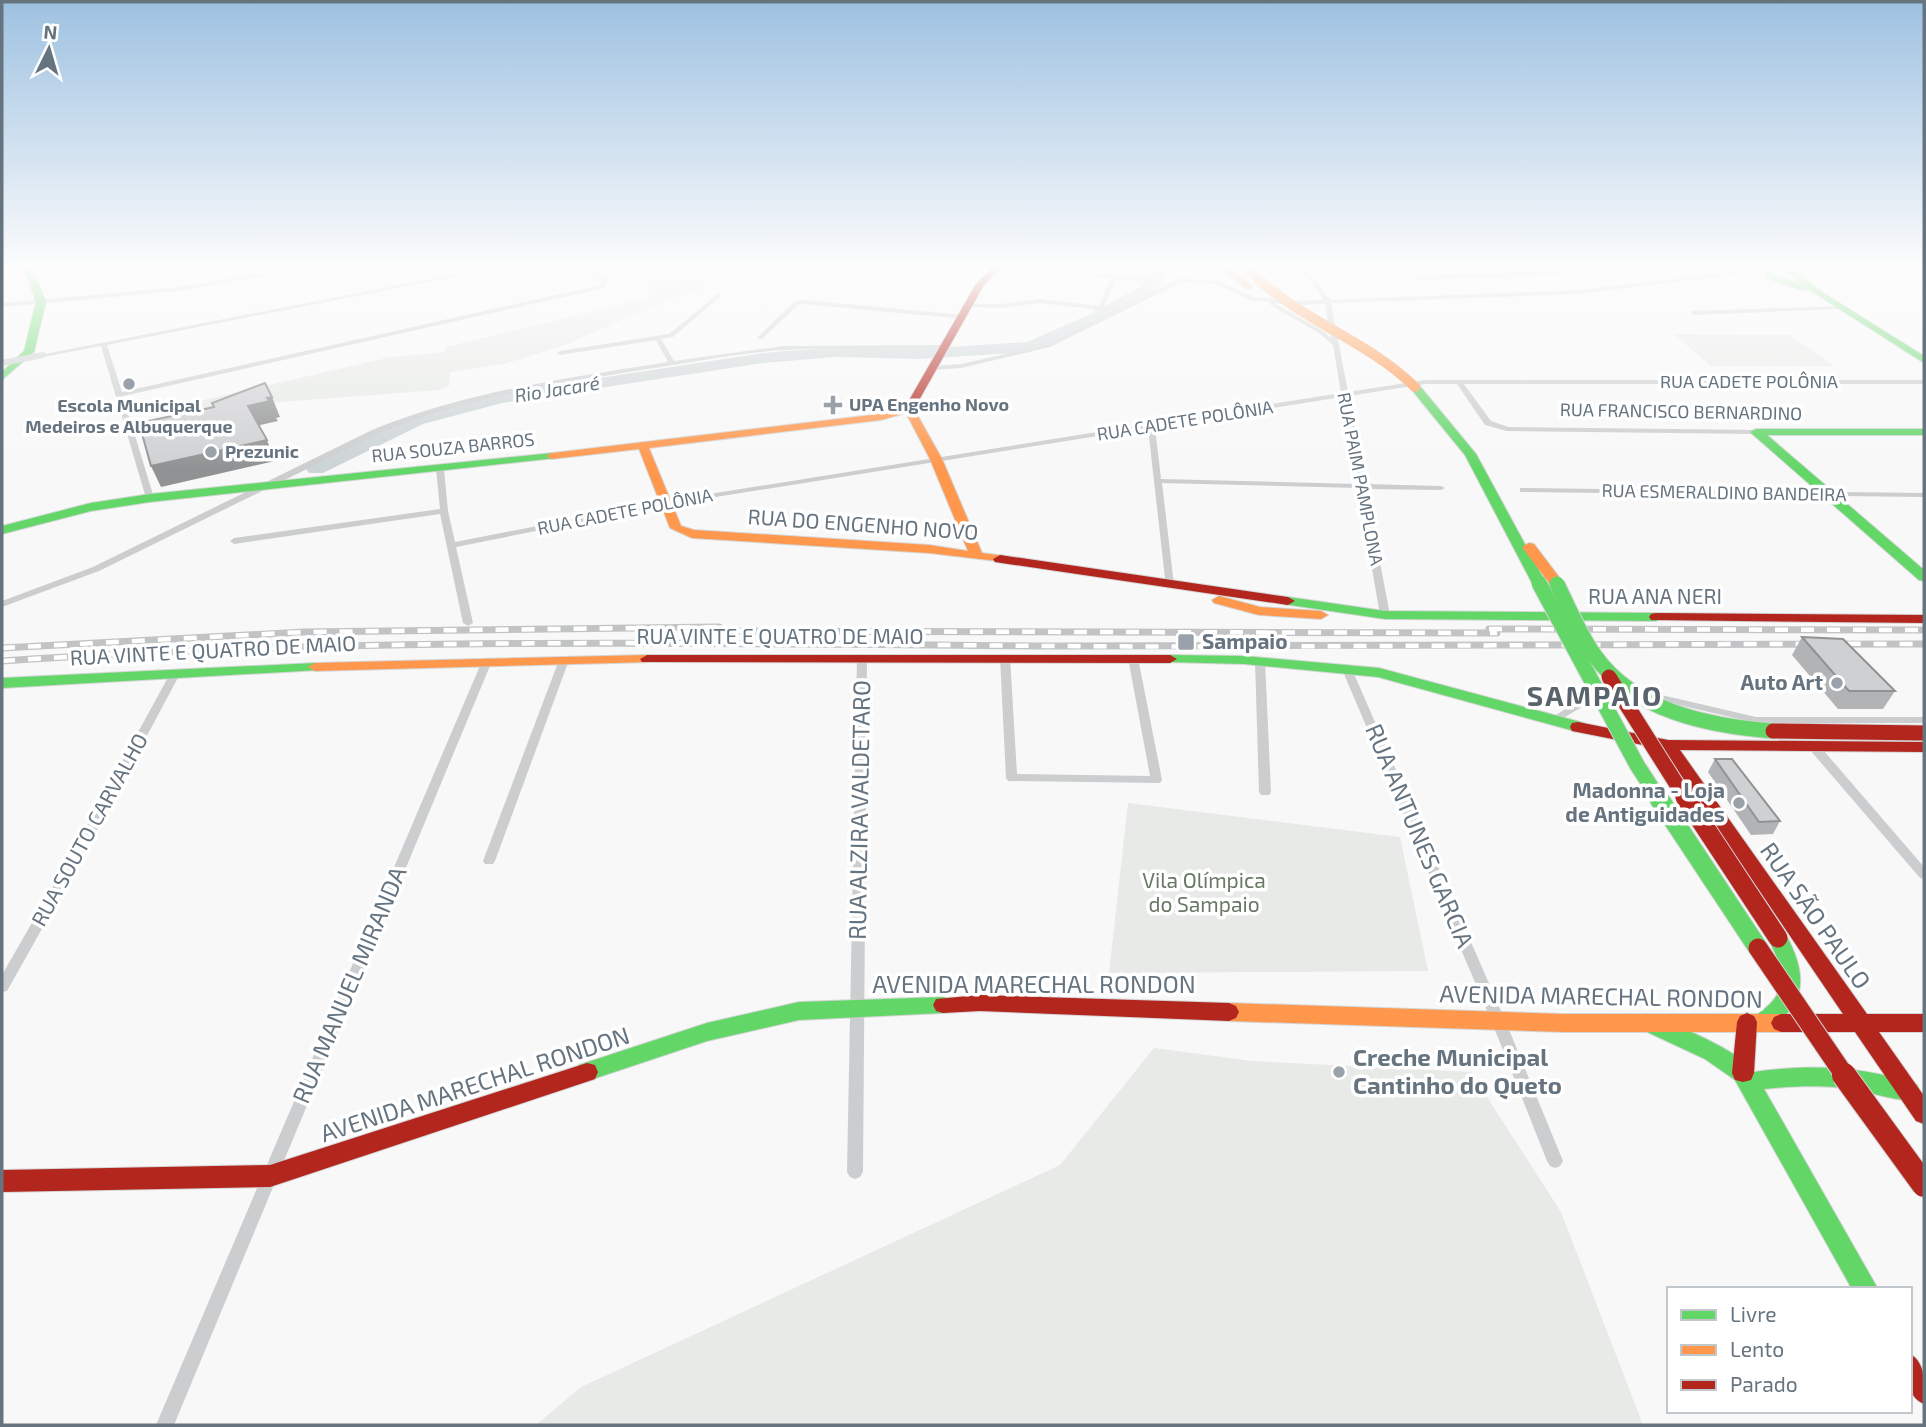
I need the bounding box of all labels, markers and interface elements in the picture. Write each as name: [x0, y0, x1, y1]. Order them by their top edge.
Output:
north arrow: [14, 14, 84, 84]
text: N: [43, 20, 58, 44]
water label: Rio Jacaré: [513, 370, 601, 407]
street label: RUA CADETE POLÔNIA: [1660, 370, 1839, 392]
marker: Escola Municipal Medeiros e Albuquerque: [121, 376, 137, 392]
street label: RUA PAIM PAMPLONA: [1333, 390, 1389, 568]
place label: UPA Engenho Novo: [849, 393, 1009, 415]
place label: Escola Municipal Medeiros e Albuquerque: [25, 394, 233, 437]
marker: UPA Engenho Novo: [823, 395, 843, 415]
street label: RUA CADETE POLÔNIA: [1095, 395, 1275, 445]
street label: RUA FRANCISCO BERNARDINO: [1560, 398, 1802, 424]
street label: RUA SOUZA BARROS: [370, 428, 535, 466]
place label: Prezunic: [225, 440, 299, 462]
marker: Prezunic: [203, 444, 219, 460]
street label: RUA ESMERALDINO BANDEIRA: [1601, 479, 1847, 505]
street label: RUA CADETE POLÔNIA: [535, 483, 715, 539]
street label: RUA DO ENGENHO NOVO: [747, 503, 979, 544]
street label: RUA ANA NERI: [1588, 583, 1722, 608]
street label: RUA VINTE E QUATRO DE MAIO: [637, 623, 923, 649]
place label: Sampaio: [1202, 628, 1288, 653]
street label: RUA VINTE E QUATRO DE MAIO: [69, 630, 357, 670]
marker: Sampaio: [1176, 632, 1196, 652]
place label: Auto Art: [1741, 669, 1823, 694]
marker: Auto Art: [1829, 675, 1845, 691]
district label: SAMPAIO: [1527, 678, 1663, 712]
street label: RUA ALZIRA VALDETARO: [842, 680, 875, 940]
street label: RUA ANTUNES GARCIA: [1360, 719, 1481, 952]
street label: RUA SOUTO CARVALHO: [25, 729, 152, 930]
place label: Madonna - Loja de Antiguidades: [1565, 777, 1725, 826]
marker: Madonna - Loja de Antiguidades: [1731, 795, 1747, 811]
street label: RUA SÃO PAULO: [1755, 836, 1878, 994]
street label: RUA MANUEL MIRANDA: [286, 861, 412, 1107]
park label: Vila Olímpica do Sampaio: [1142, 867, 1266, 916]
street label: AVENIDA MARECHAL RONDON: [872, 969, 1196, 998]
street label: AVENIDA MARECHAL RONDON: [1439, 978, 1763, 1013]
street label: AVENIDA MARECHAL RONDON: [316, 1020, 633, 1147]
place label: Creche Municipal Cantinho do Queto: [1353, 1042, 1562, 1100]
marker: Creche Municipal Cantinho do Queto: [1331, 1064, 1347, 1080]
legend: [1667, 1287, 1912, 1413]
text: Livre: [1730, 1301, 1777, 1326]
text: Lento: [1730, 1336, 1784, 1361]
text: Parado: [1730, 1371, 1798, 1396]

